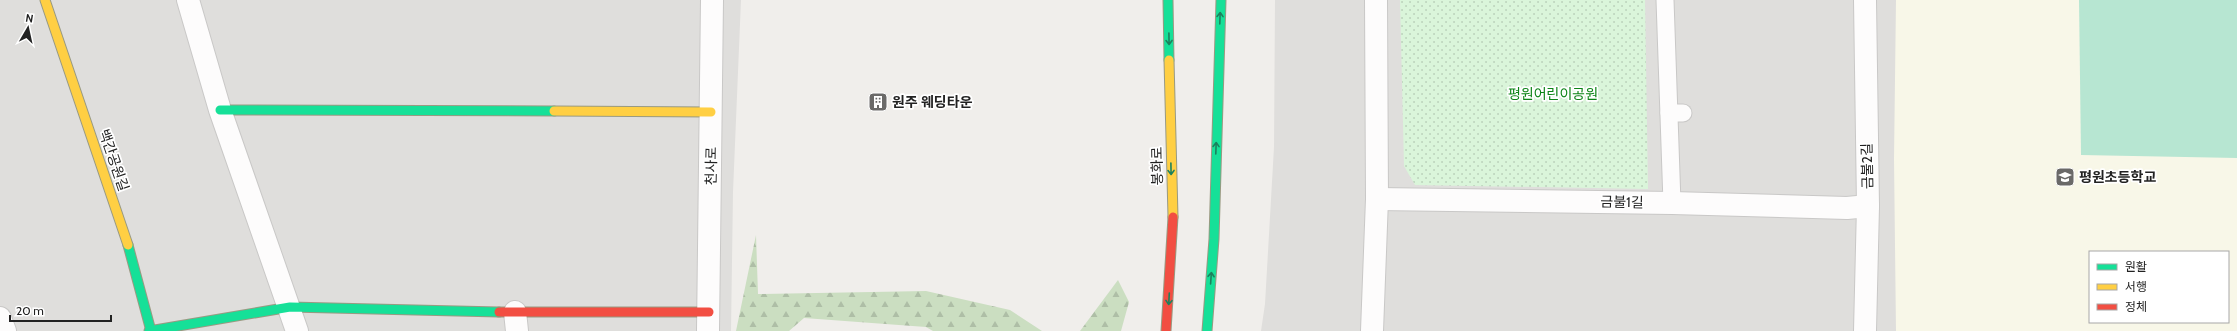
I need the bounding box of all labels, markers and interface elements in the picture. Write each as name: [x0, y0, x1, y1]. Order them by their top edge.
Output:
north arrow: [8, 8, 48, 48]
text: N: [25, 11, 35, 26]
one-way arrow: [1216, 12, 1224, 25]
one-way arrow: [1165, 32, 1173, 45]
park label: 평원어린이공원: [1508, 85, 1598, 103]
building icon: 원주 웨딩타운: [867, 91, 889, 113]
place label: 원주 웨딩타운: [892, 93, 973, 111]
street label: 백간공원길: [95, 127, 133, 193]
one-way arrow: [1212, 142, 1220, 155]
street label: 금불2길: [1858, 143, 1876, 189]
street label: 천사로: [702, 146, 720, 185]
street label: 봉화로: [1148, 146, 1166, 185]
one-way arrow: [1167, 162, 1175, 175]
school or university icon: 평원초등학교: [2054, 166, 2076, 188]
place label: 평원초등학교: [2079, 168, 2156, 186]
street label: 금불1길: [1600, 193, 1644, 211]
legend: [2089, 251, 2229, 323]
text: 원활: [2125, 259, 2147, 274]
one-way arrow: [1207, 272, 1214, 285]
text: 서행: [2125, 279, 2147, 294]
one-way arrow: [1166, 292, 1173, 305]
scale bar: [10, 297, 111, 323]
text: 정체: [2125, 299, 2147, 314]
text: 20 m: [16, 303, 44, 318]

